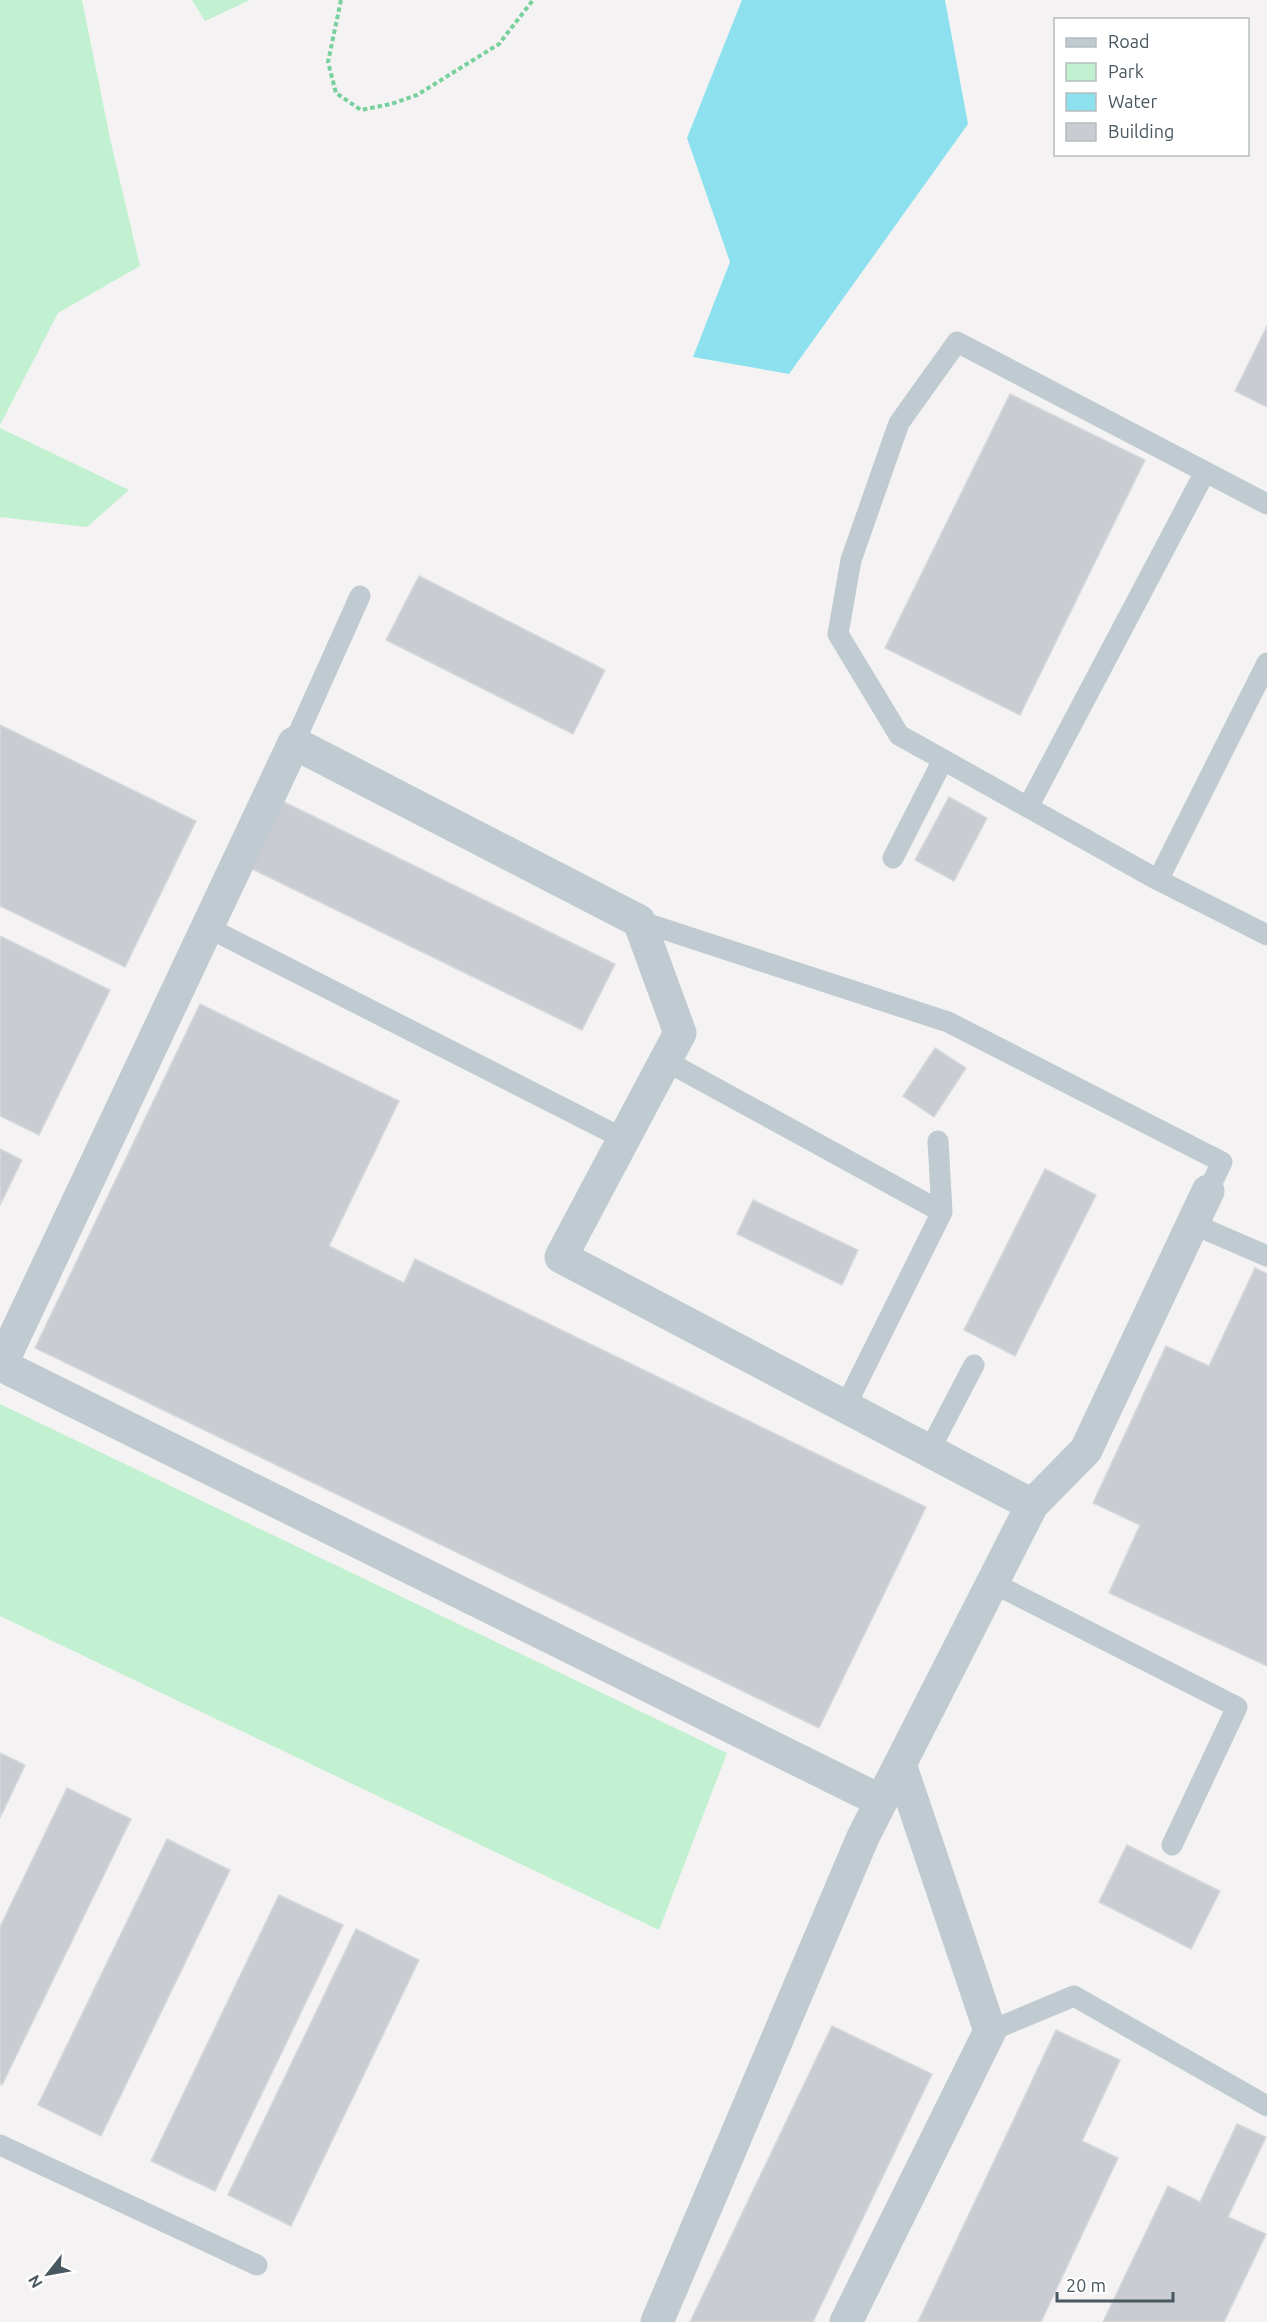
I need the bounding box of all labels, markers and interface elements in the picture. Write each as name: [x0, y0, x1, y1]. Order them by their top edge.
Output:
legend: [1054, 18, 1249, 156]
text: Road: [1108, 31, 1150, 51]
text: Park: [1108, 61, 1144, 81]
text: Water: [1108, 91, 1158, 111]
text: Building: [1108, 121, 1174, 141]
north arrow: [18, 2244, 78, 2304]
scale bar: [1057, 2265, 1172, 2303]
text: N: [24, 2272, 46, 2291]
text: 20 m: [1066, 2275, 1106, 2295]

